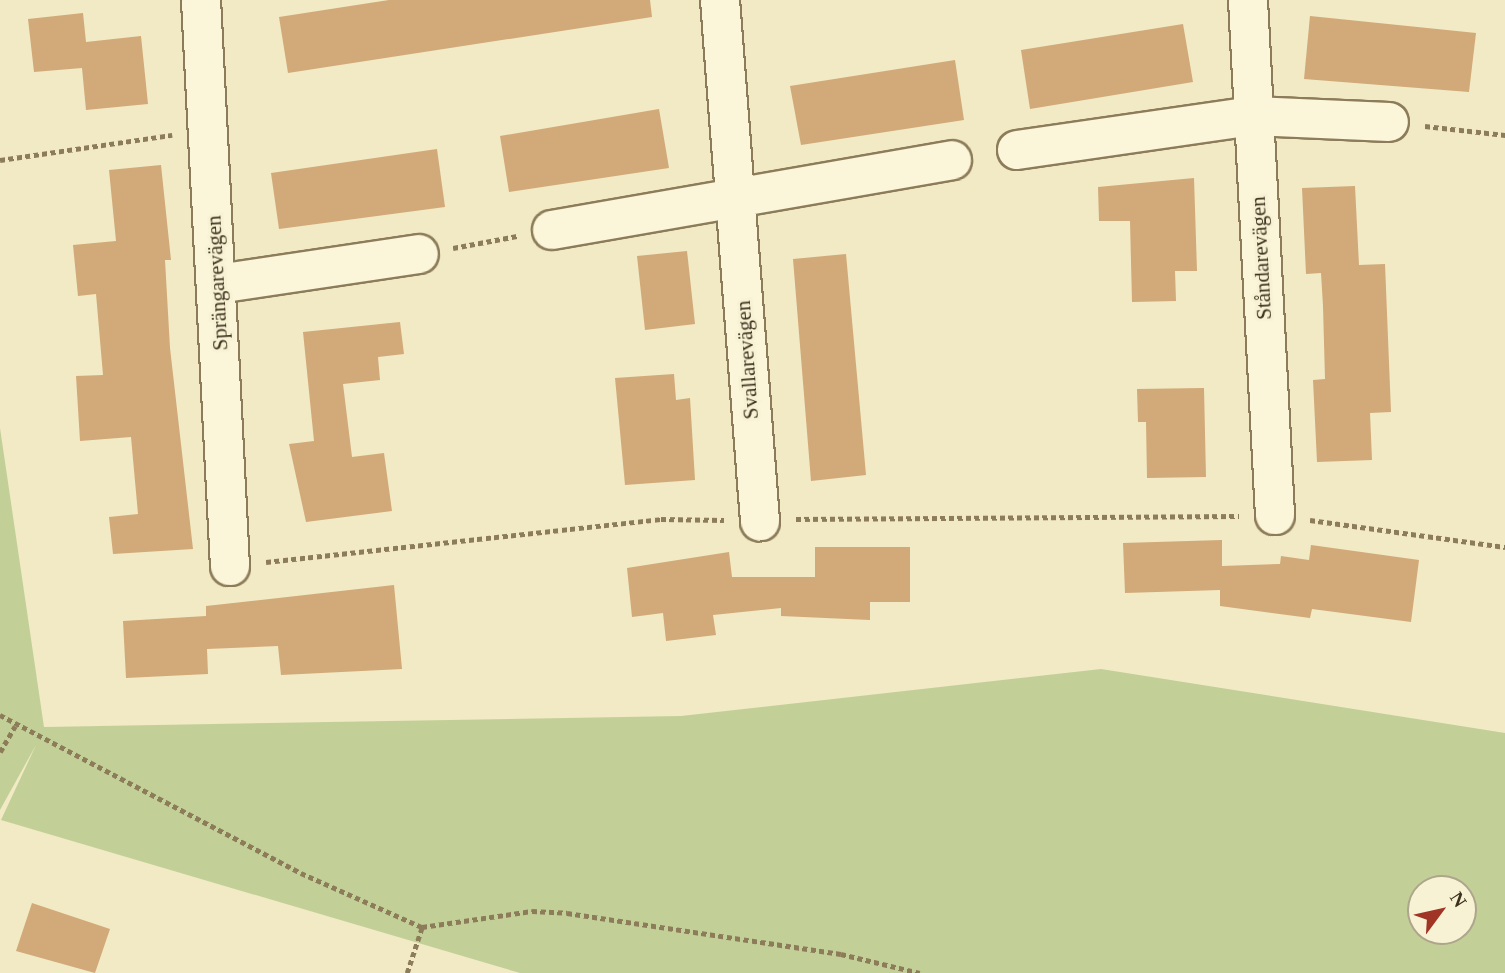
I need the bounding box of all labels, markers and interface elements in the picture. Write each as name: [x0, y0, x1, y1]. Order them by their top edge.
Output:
street label: Ståndarevägen: [1245, 196, 1277, 320]
street label: Sprängarevägen: [201, 215, 233, 351]
street label: Svallarevägen: [730, 300, 764, 420]
north arrow: [1407, 875, 1477, 945]
text: N: [1446, 888, 1471, 911]

